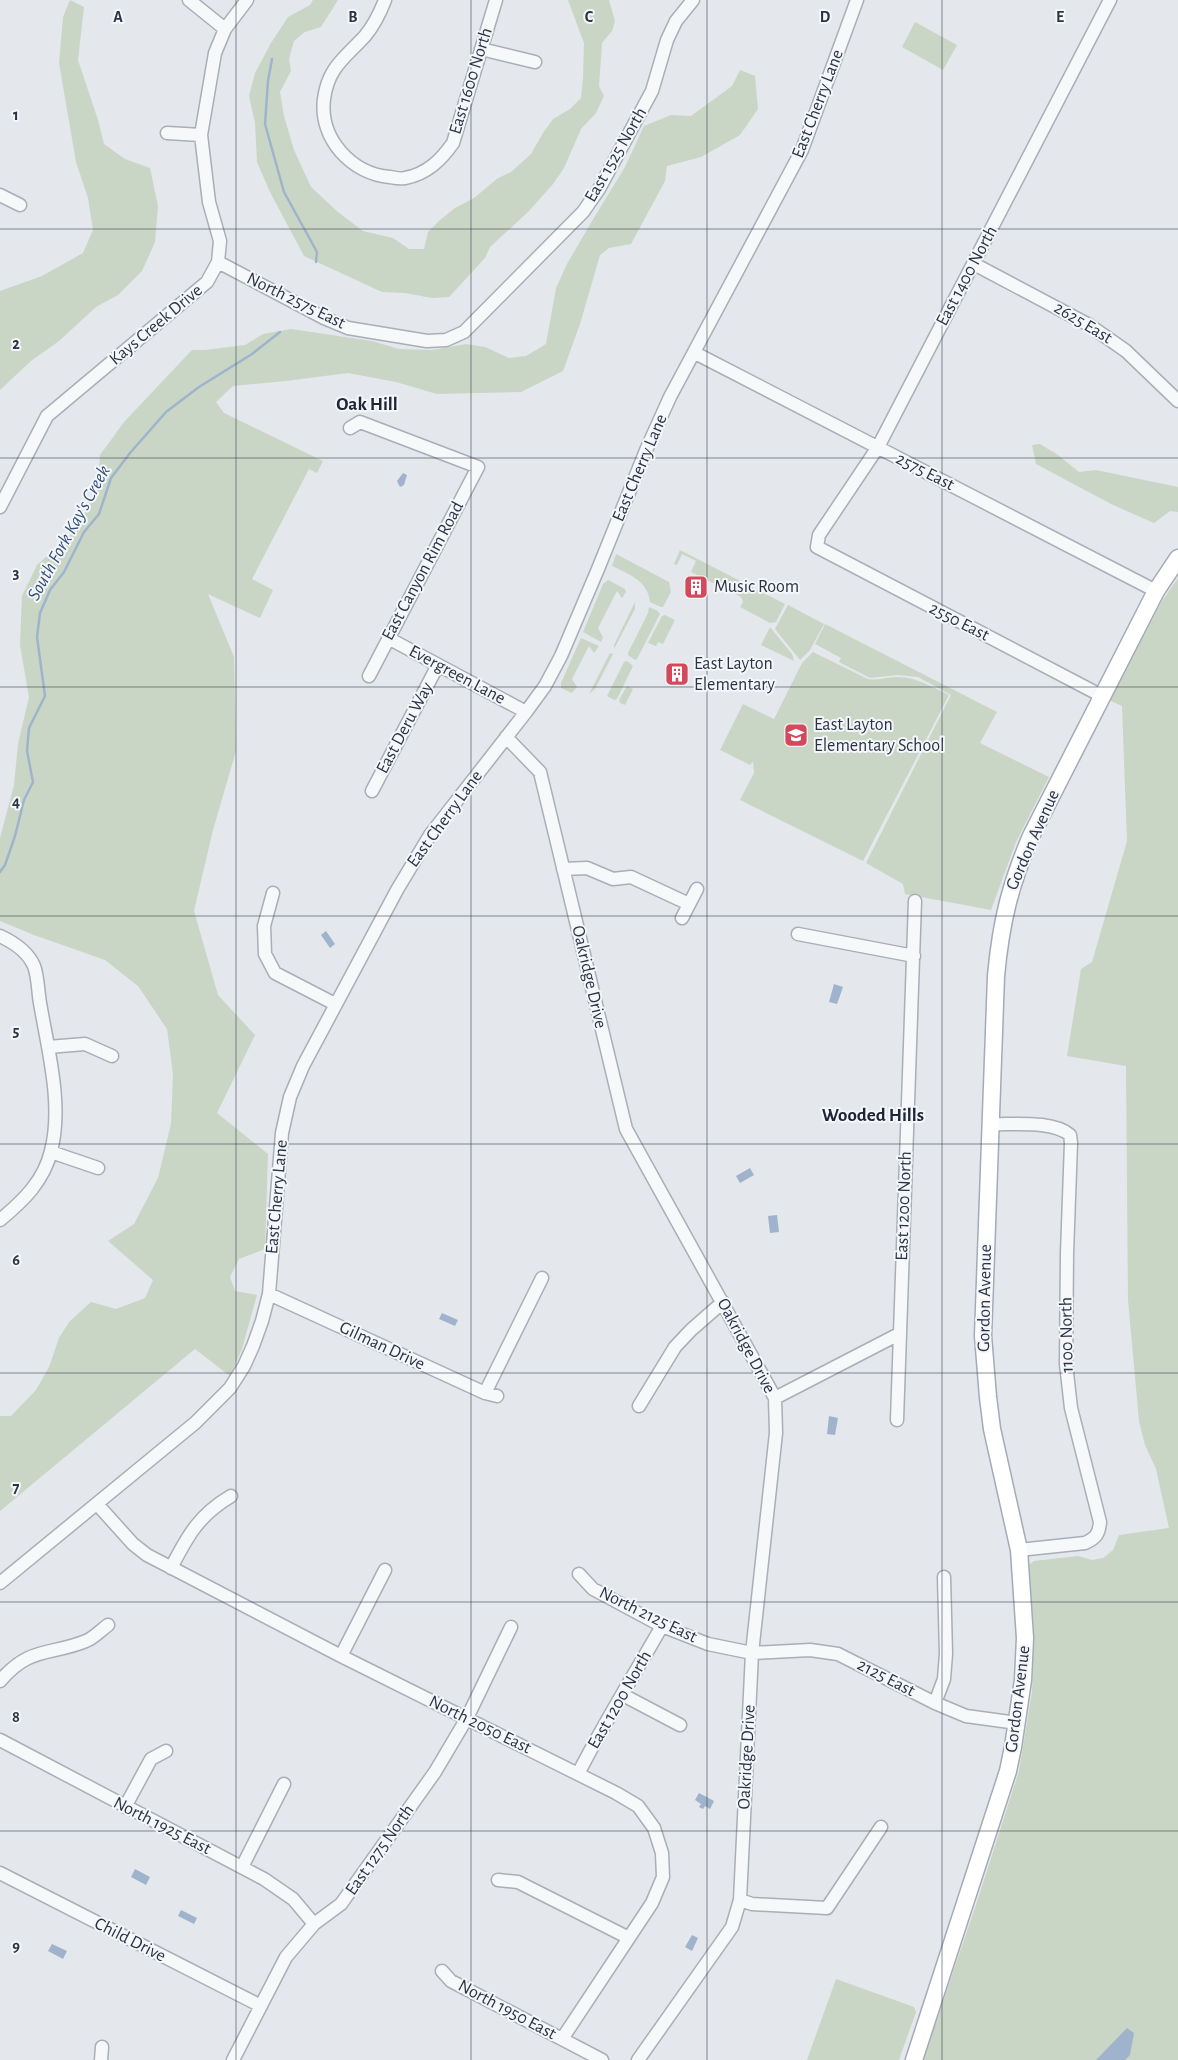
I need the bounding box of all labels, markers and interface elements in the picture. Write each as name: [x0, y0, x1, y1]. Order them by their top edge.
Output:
text: A: [113, 9, 123, 25]
text: B: [348, 9, 358, 25]
text: C: [585, 9, 594, 25]
text: D: [820, 9, 831, 25]
text: E: [1056, 9, 1064, 25]
street label: East 1600 North: [446, 26, 496, 136]
street label: East Cherry Lane: [789, 47, 847, 161]
street label: East 1525 North: [582, 105, 650, 205]
text: 1: [13, 107, 19, 123]
street label: East 1400 North: [933, 223, 1001, 329]
street label: North 2575 East: [244, 269, 348, 333]
street label: Kays Creek Drive: [106, 281, 206, 369]
street label: 2625 East: [1051, 299, 1115, 347]
text: 2: [12, 336, 20, 352]
district label: Oak Hill: [336, 395, 398, 414]
street label: East Cherry Lane: [609, 412, 671, 524]
street label: 2575 East: [893, 450, 957, 494]
water label: South Fork Kay's Creek: [24, 462, 114, 604]
street label: East Canyon Rim Road: [379, 499, 467, 643]
text: 3: [13, 565, 20, 581]
building icon: Music Room: [683, 574, 709, 600]
place label: Music Room: [714, 578, 799, 596]
street label: 2550 East: [926, 599, 992, 645]
street label: Evergreen Lane: [406, 642, 508, 708]
place label: East Layton Elementary: [694, 655, 775, 694]
building icon: East Layton Elementary: [664, 661, 690, 687]
street label: East Deru Way: [373, 679, 437, 777]
place label: East Layton Elementary School: [814, 716, 945, 755]
school or university icon: East Layton Elementary School: [783, 722, 809, 748]
street label: East Cherry Lane: [404, 767, 486, 871]
street label: Gordon Avenue: [1003, 787, 1063, 893]
text: 4: [12, 794, 20, 810]
street label: Oakridge Drive: [568, 924, 610, 1030]
text: 5: [13, 1023, 20, 1039]
district label: Wooded Hills: [822, 1106, 924, 1125]
street label: East Cherry Lane: [263, 1139, 291, 1255]
street label: East 1200 North: [893, 1151, 915, 1261]
street label: Gordon Avenue: [975, 1244, 995, 1352]
text: 6: [12, 1252, 20, 1268]
street label: Oakridge Drive: [713, 1295, 779, 1397]
street label: 1100 North: [1057, 1297, 1077, 1373]
street label: Gilman Drive: [337, 1318, 427, 1374]
text: 7: [13, 1480, 20, 1496]
street label: North 2125 East: [596, 1584, 700, 1647]
street label: Gordon Avenue: [1003, 1644, 1033, 1754]
street label: East 1200 North: [585, 1648, 655, 1752]
street label: 2125 East: [854, 1656, 918, 1700]
street label: North 2050 East: [426, 1693, 534, 1758]
street label: Oakridge Drive: [735, 1704, 759, 1810]
text: 8: [12, 1709, 20, 1725]
street label: North 1925 East: [110, 1794, 214, 1858]
street label: East 1275 North: [342, 1801, 418, 1899]
street label: Child Drive: [91, 1914, 169, 1966]
text: 9: [12, 1938, 20, 1954]
street label: North 1950 East: [455, 1977, 559, 2043]

